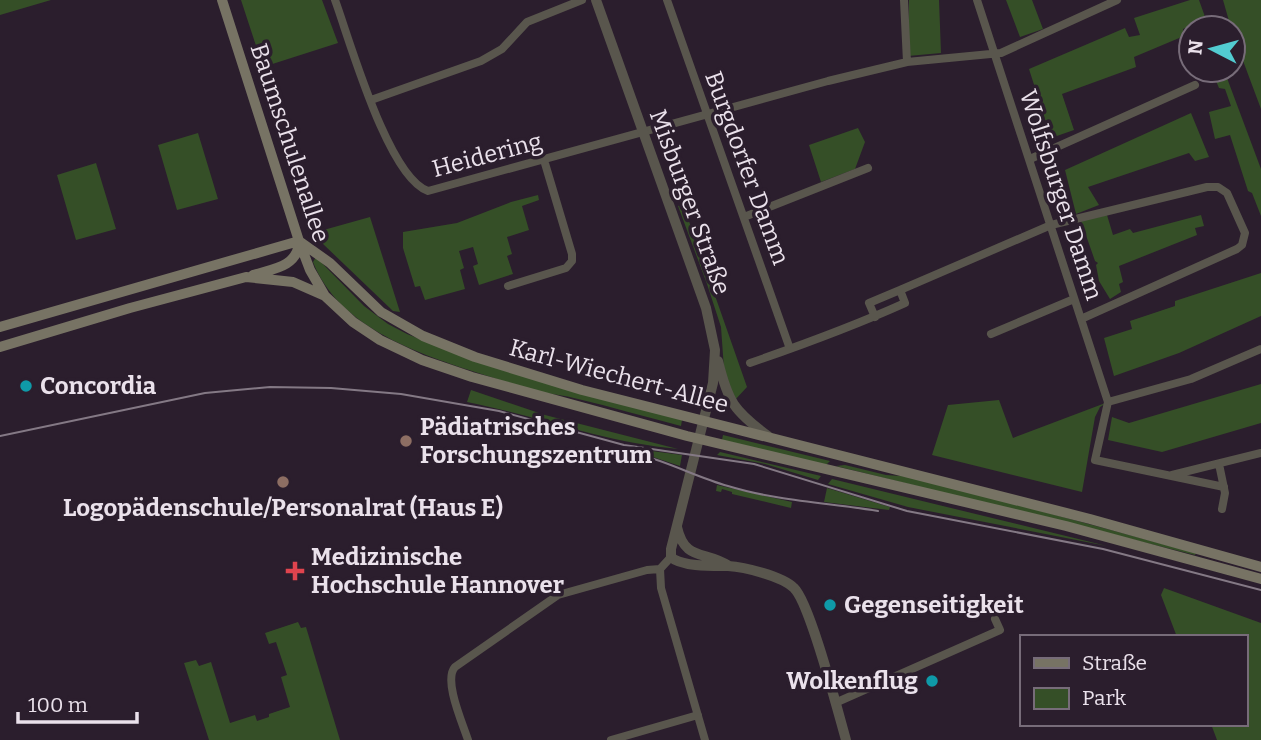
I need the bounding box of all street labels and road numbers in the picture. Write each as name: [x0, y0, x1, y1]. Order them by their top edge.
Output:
street label: Baumschulenallee: [245, 40, 335, 246]
street label: Burgdorfer Damm: [699, 67, 795, 269]
street label: Wolfsburger Damm: [1014, 86, 1108, 304]
street label: Misburger Straße: [644, 106, 736, 298]
street label: Heidering: [429, 127, 545, 183]
street label: Karl-Wiechert-Allee: [506, 333, 732, 419]

